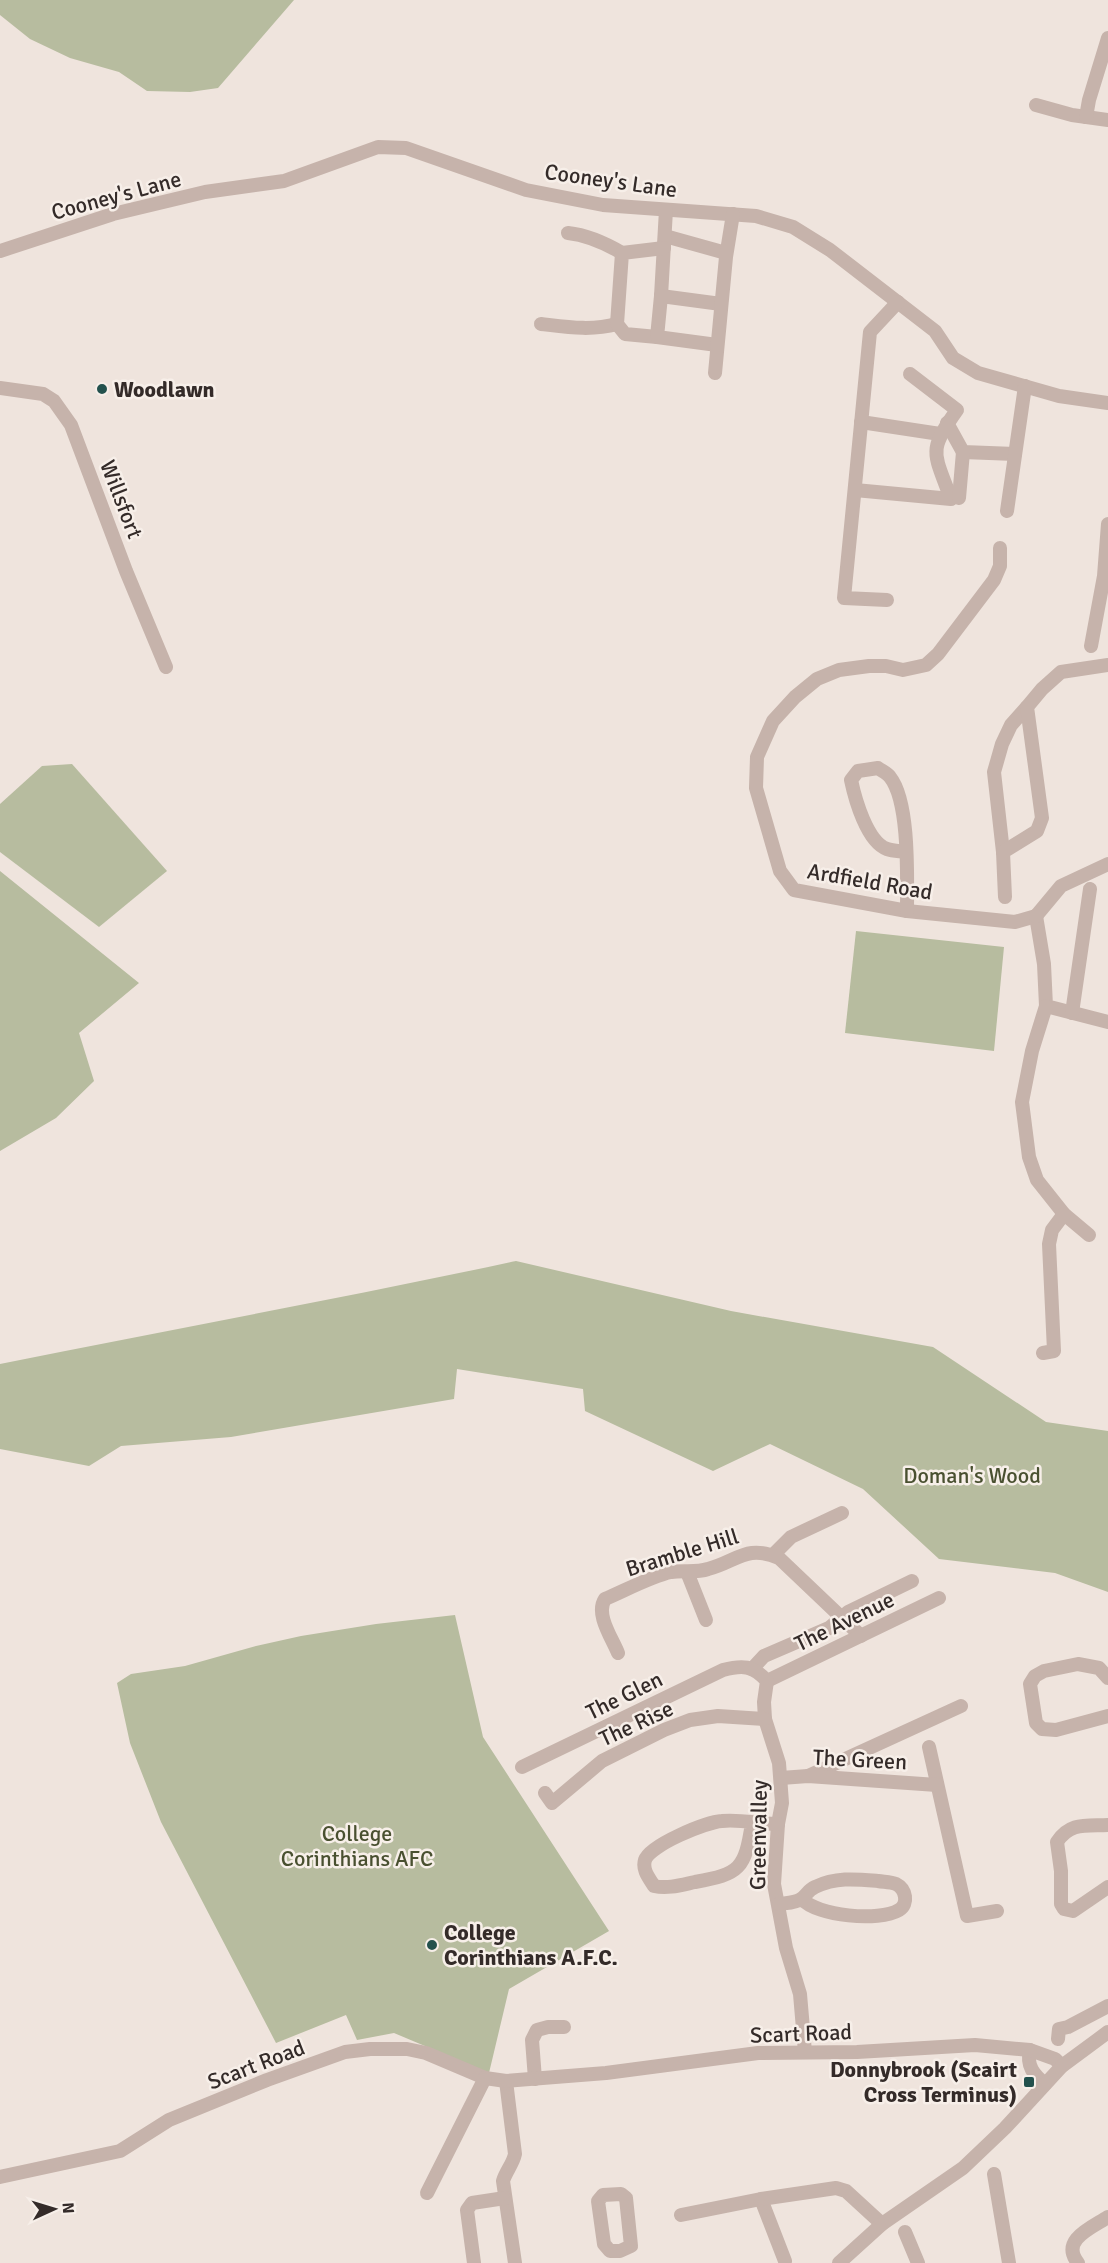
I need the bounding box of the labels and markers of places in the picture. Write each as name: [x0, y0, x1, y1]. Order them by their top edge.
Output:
place label: Woodlawn: [114, 376, 215, 403]
marker: Woodlawn: [95, 382, 109, 396]
place label: College Corinthians A.F.C.: [444, 1919, 618, 1971]
marker: College Corinthians A.F.C.: [425, 1938, 439, 1952]
place label: Donnybrook (Scairt Cross Terminus): [830, 2056, 1017, 2108]
marker: Donnybrook (Scairt Cross Terminus): [1022, 2075, 1036, 2089]

